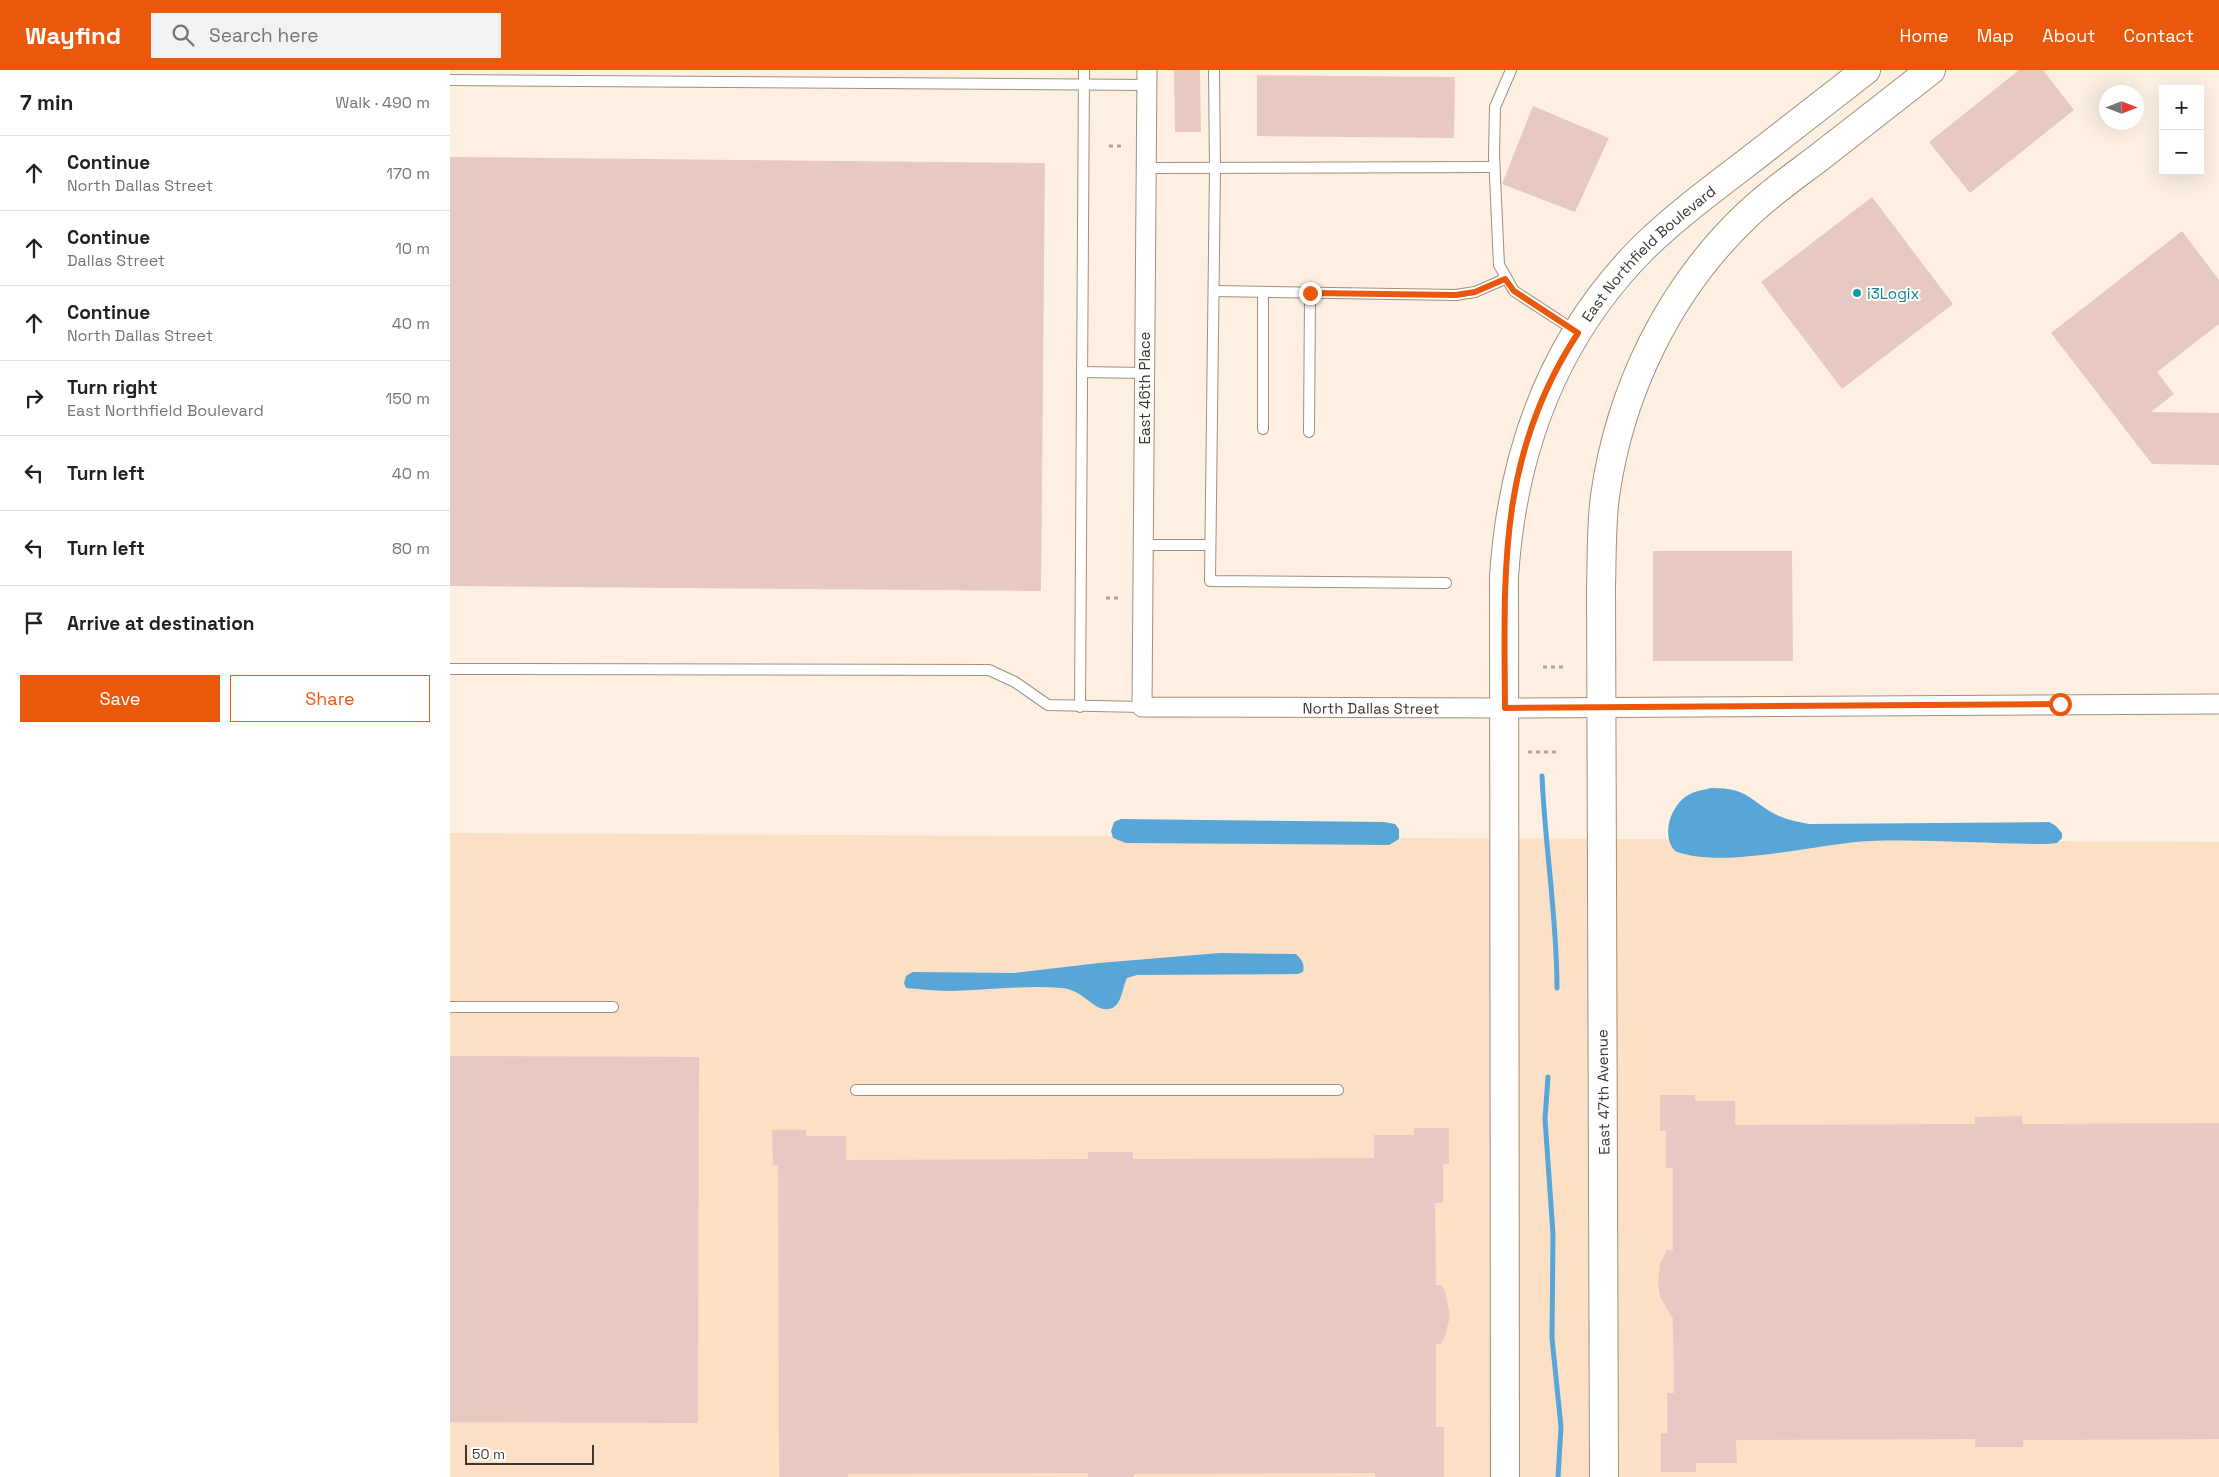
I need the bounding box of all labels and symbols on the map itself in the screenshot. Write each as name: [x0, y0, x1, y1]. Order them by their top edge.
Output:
north arrow: [2099, 85, 2144, 130]
street label: East Northfield Boulevard: [1577, 181, 1719, 325]
route end: [1299, 282, 1322, 305]
place label: i3Logix: [1867, 284, 1919, 303]
marker: i3Logix: [1851, 287, 1863, 299]
street label: East 46th Place: [1135, 331, 1154, 444]
route start: [2049, 693, 2072, 716]
street label: North Dallas Street: [1302, 698, 1440, 717]
street label: East 47th Avenue: [1592, 1029, 1614, 1155]
scale bar: [465, 1442, 594, 1465]

